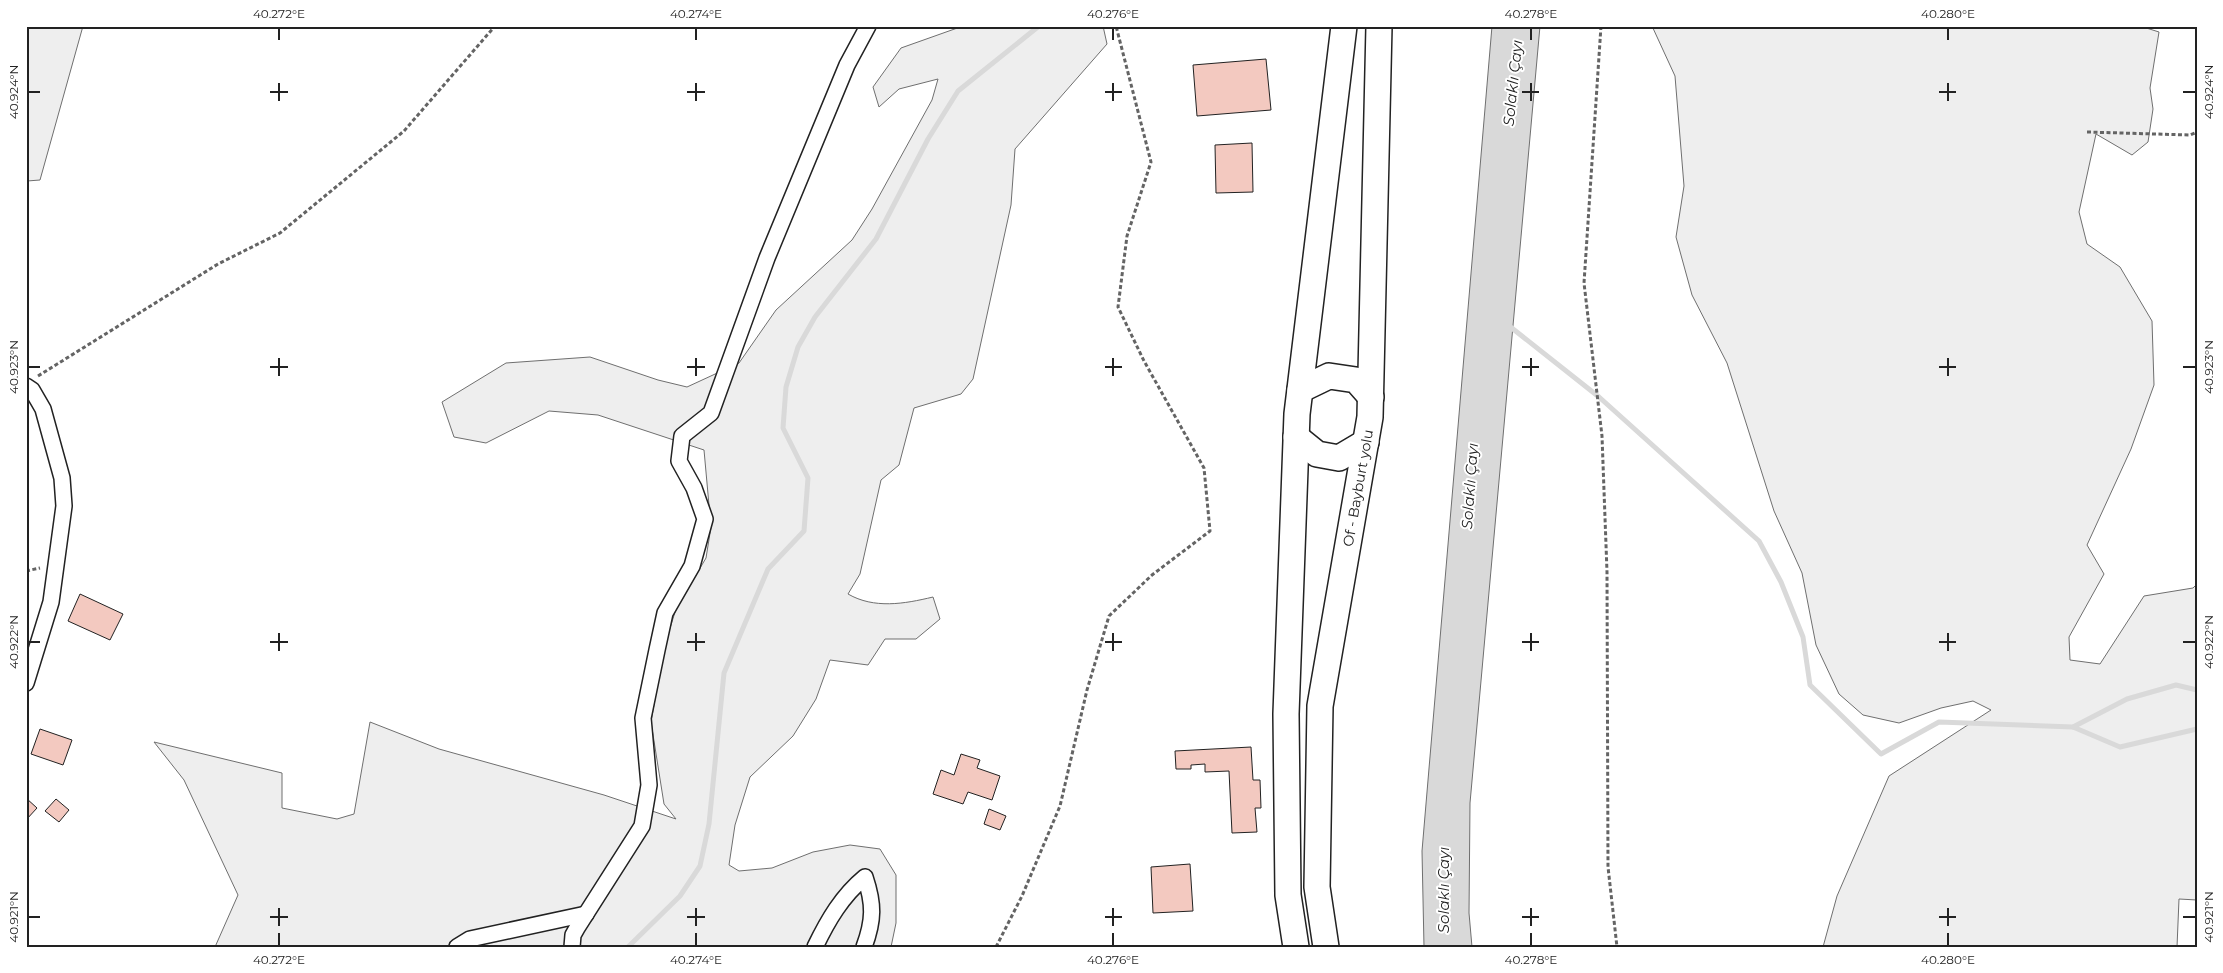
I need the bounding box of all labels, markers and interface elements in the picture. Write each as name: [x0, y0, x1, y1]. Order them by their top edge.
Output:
text: 40.272°E: [253, 6, 305, 21]
text: 40.274°E: [670, 6, 722, 21]
text: 40.276°E: [1087, 6, 1139, 21]
text: 40.278°E: [1505, 6, 1557, 21]
text: 40.280°E: [1921, 6, 1975, 21]
water label: Solaklı Çayı: [1499, 39, 1526, 127]
text: 40.924°N: [6, 65, 21, 119]
text: 40.924°N: [2201, 65, 2216, 119]
text: 40.923°N: [6, 340, 21, 394]
text: 40.923°N: [2201, 340, 2216, 394]
street label: Of - Bayburt yolu: [1339, 428, 1377, 548]
water label: Solaklı Çayı: [1457, 442, 1482, 530]
text: 40.922°N: [6, 615, 21, 669]
text: 40.922°N: [2201, 615, 2216, 669]
water label: Solaklı Çayı: [1434, 847, 1453, 933]
text: 40.921°N: [6, 891, 21, 943]
text: 40.921°N: [2201, 891, 2216, 943]
text: 40.272°E: [253, 952, 305, 967]
text: 40.274°E: [670, 952, 722, 967]
text: 40.276°E: [1087, 952, 1139, 967]
text: 40.278°E: [1505, 952, 1557, 967]
text: 40.280°E: [1921, 952, 1975, 967]

